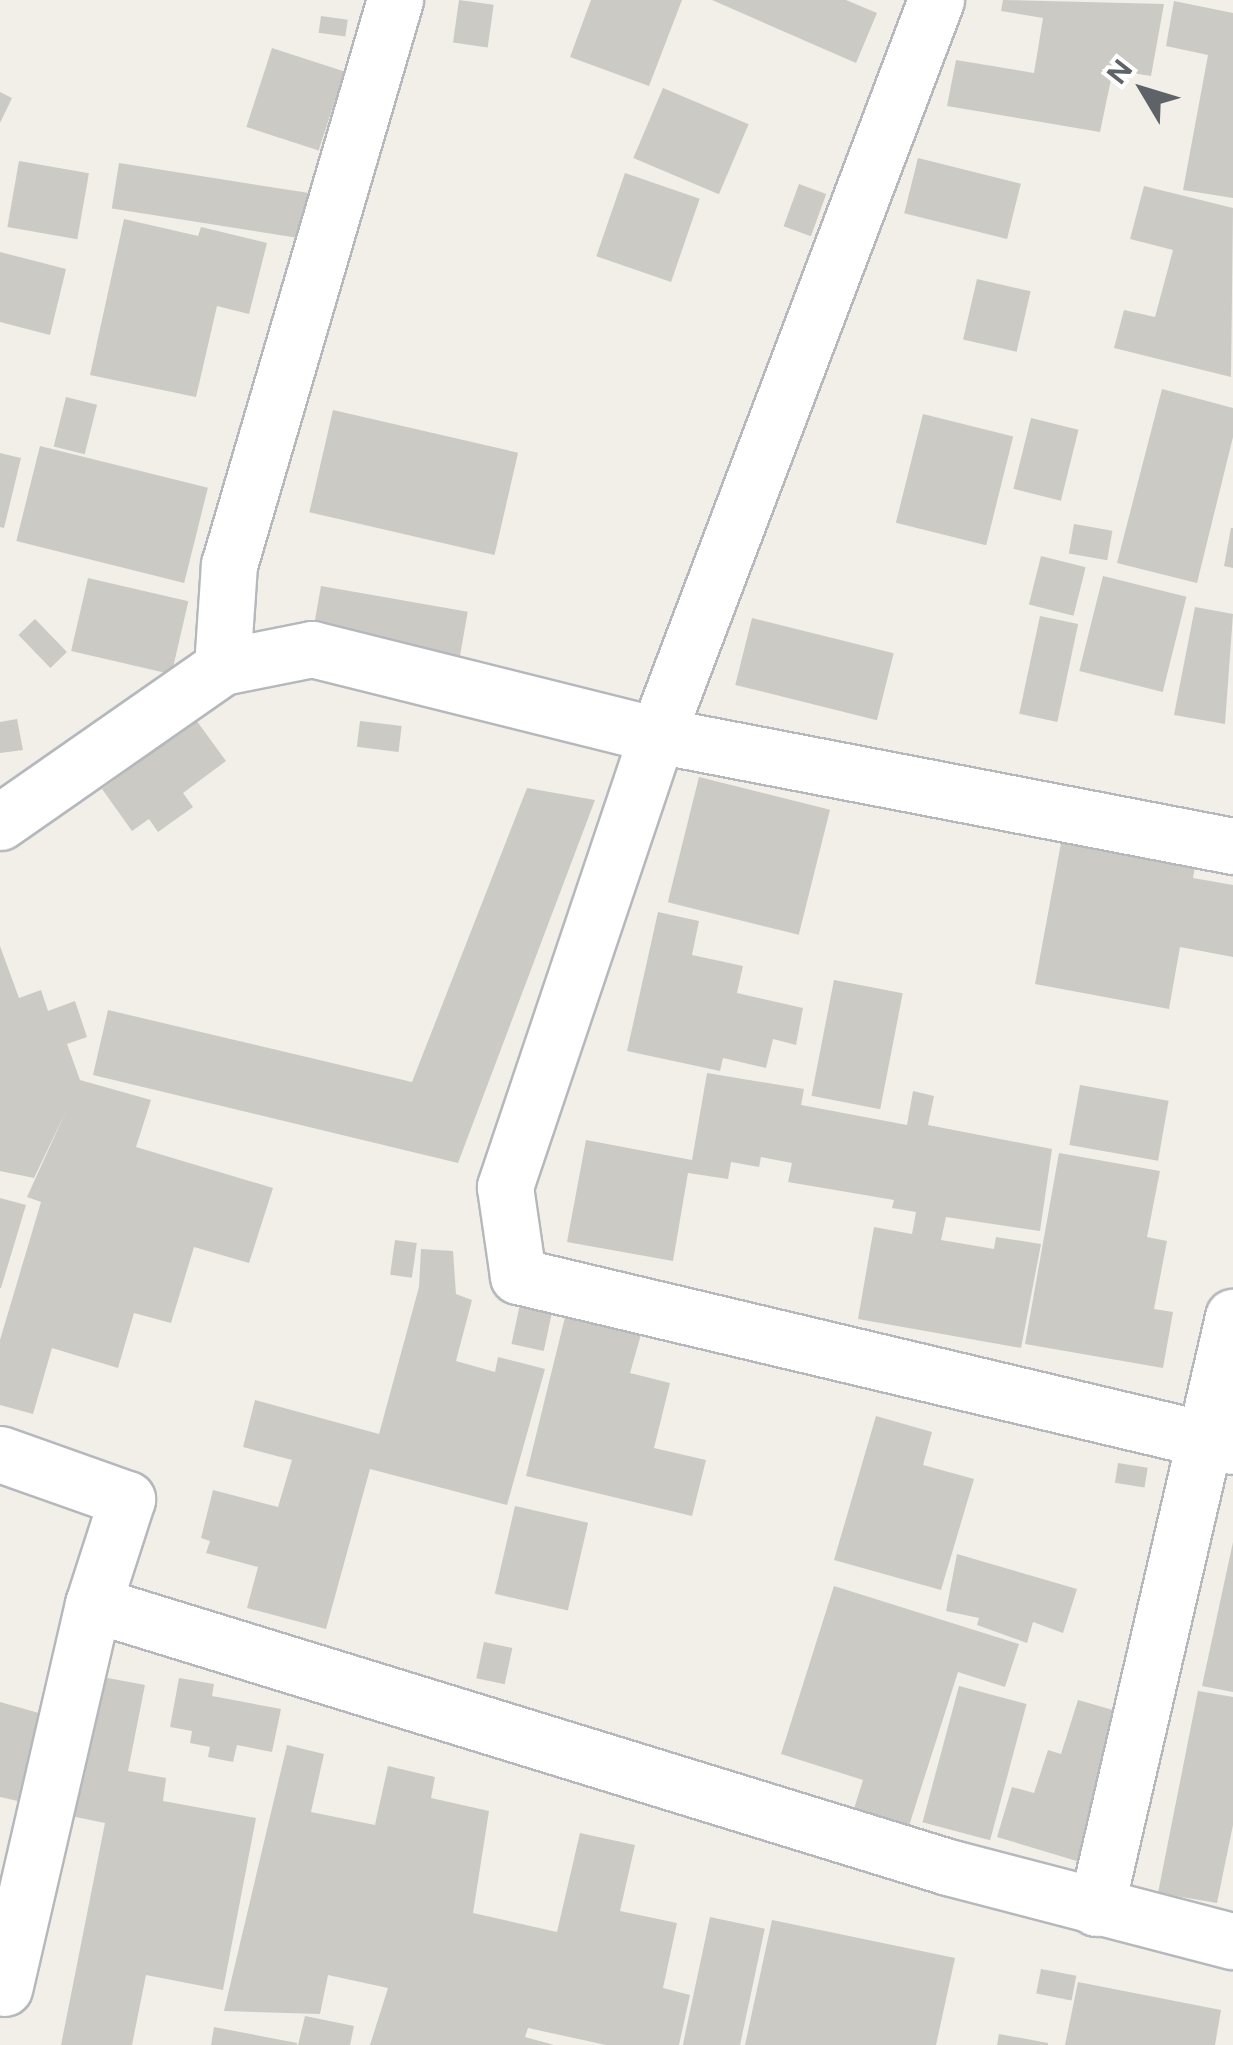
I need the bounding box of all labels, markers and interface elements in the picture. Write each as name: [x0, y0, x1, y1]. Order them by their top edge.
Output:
north arrow: [1093, 40, 1193, 140]
text: N: [1099, 53, 1139, 91]

